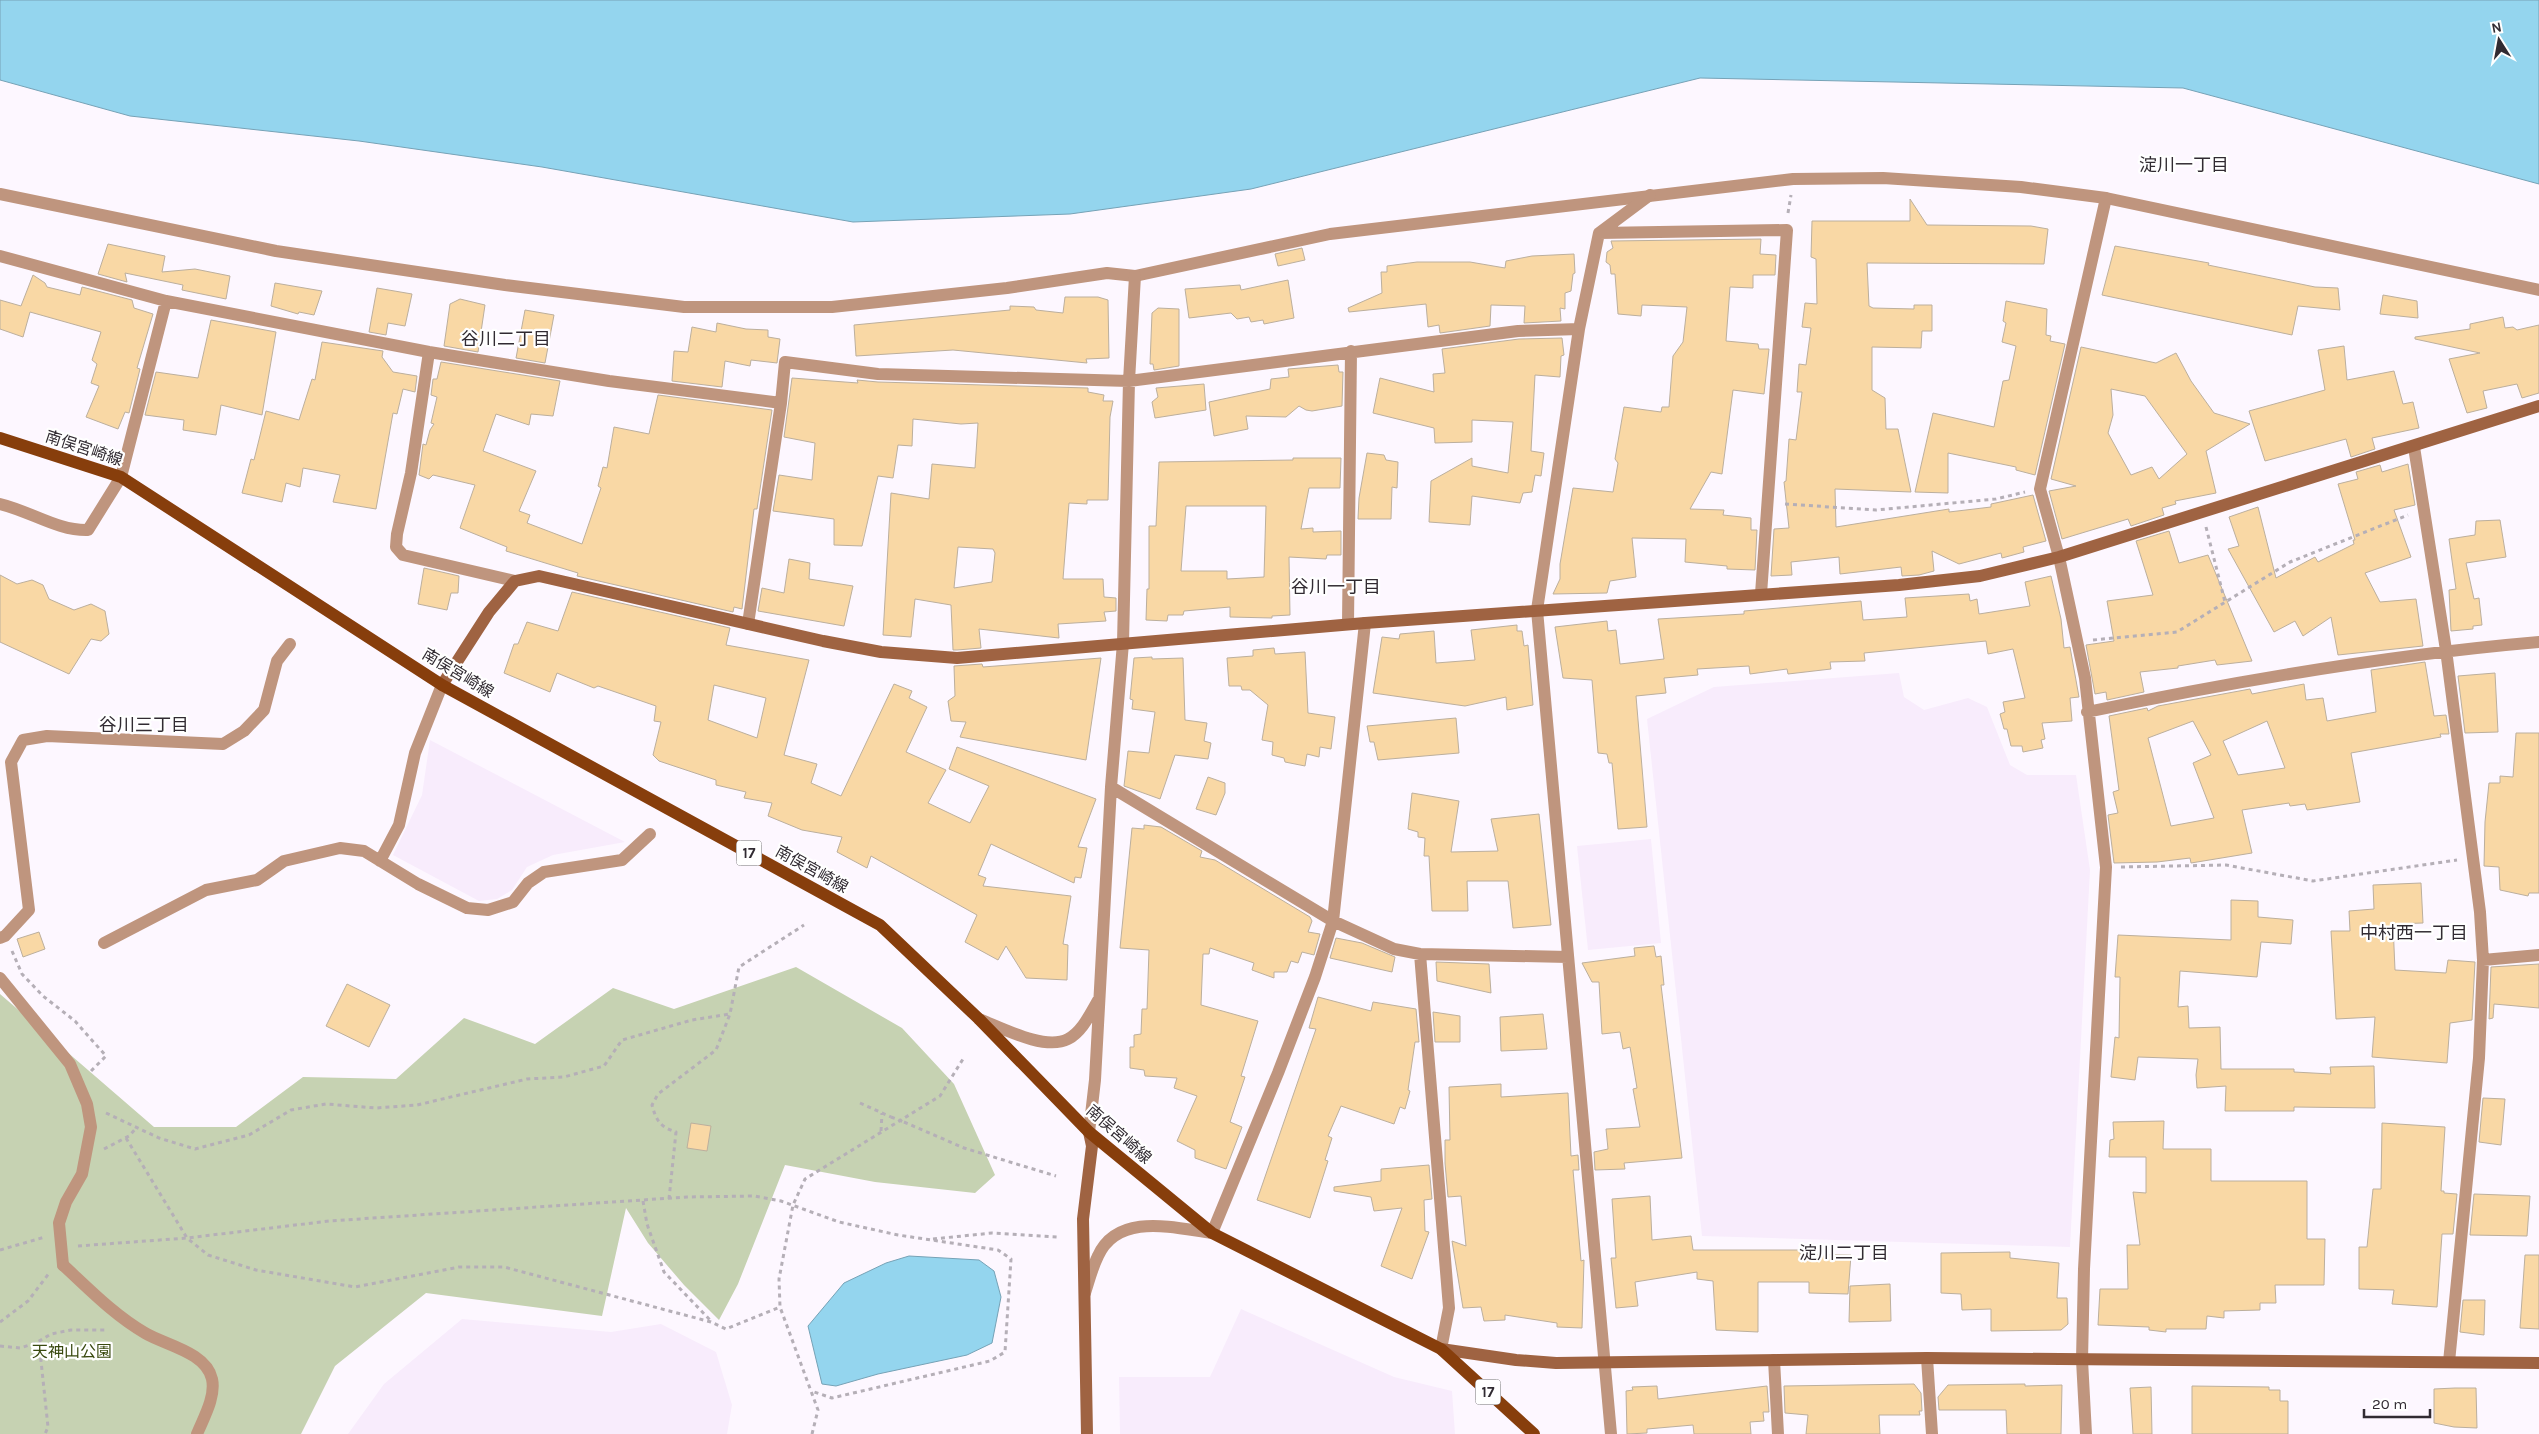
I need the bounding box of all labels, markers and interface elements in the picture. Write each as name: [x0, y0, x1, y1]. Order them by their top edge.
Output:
north arrow: [2474, 15, 2524, 65]
text: N: [2490, 18, 2503, 37]
district label: 淀川一丁目: [2139, 154, 2229, 176]
district label: 谷川二丁目: [461, 328, 551, 350]
street label: 南俣宮崎線: [43, 427, 125, 469]
district label: 谷川一丁目: [1291, 576, 1381, 598]
street label: 南俣宮崎線: [419, 644, 497, 702]
district label: 谷川三丁目: [99, 714, 189, 736]
road number: 17: [736, 840, 762, 866]
street label: 南俣宮崎線: [772, 841, 852, 897]
district label: 中村西一丁目: [2360, 922, 2468, 944]
street label: 南俣宮崎線: [1083, 1101, 1155, 1167]
district label: 淀川二丁目: [1799, 1242, 1889, 1264]
park label: 天神山公園: [32, 1342, 112, 1361]
road number: 17: [1476, 1380, 1500, 1404]
scale bar: [2364, 1386, 2430, 1418]
text: 20 m: [2372, 1395, 2407, 1413]

